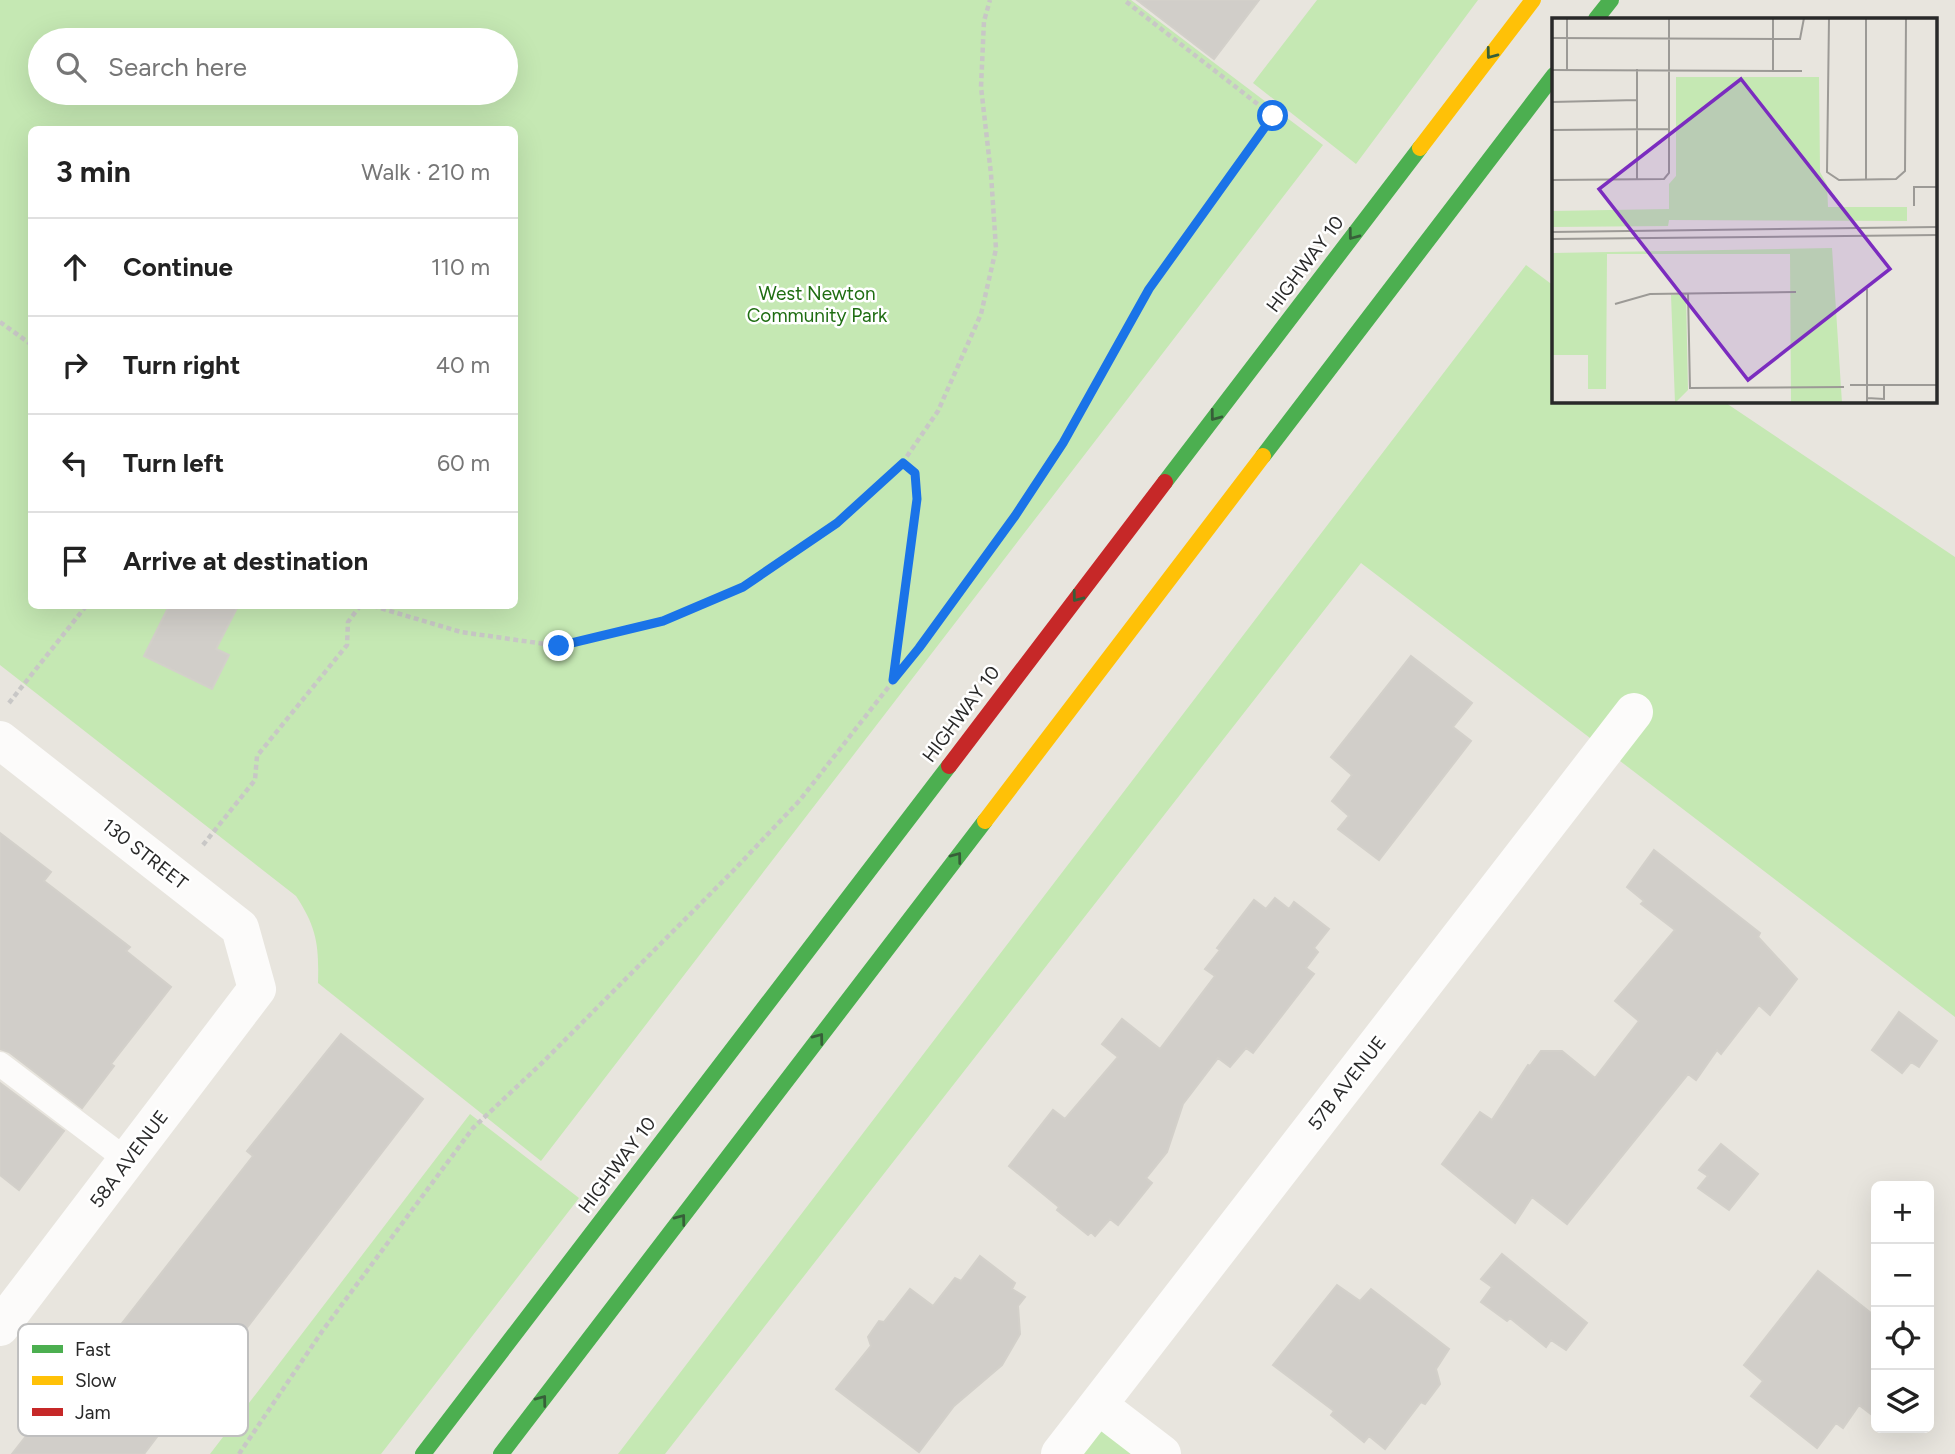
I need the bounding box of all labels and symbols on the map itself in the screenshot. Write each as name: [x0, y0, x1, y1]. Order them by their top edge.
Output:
inset map: [1552, 18, 1938, 402]
one-way arrow: [1487, 47, 1500, 59]
route start: [1257, 100, 1288, 131]
street label: HIGHWAY 10: [1261, 211, 1349, 317]
one-way arrow: [1349, 227, 1362, 240]
park label: West Newton Community Park: [747, 282, 888, 327]
one-way arrow: [1211, 408, 1223, 421]
one-way arrow: [1073, 589, 1085, 602]
route end: [543, 630, 574, 661]
street label: HIGHWAY 10: [917, 661, 1005, 767]
street label: 130 STREET: [98, 814, 193, 895]
one-way arrow: [948, 853, 961, 865]
street label: 57B AVENUE: [1303, 1031, 1391, 1135]
one-way arrow: [810, 1033, 823, 1046]
street label: 58A AVENUE: [85, 1106, 173, 1212]
street label: HIGHWAY 10: [573, 1112, 661, 1218]
one-way arrow: [672, 1214, 685, 1227]
legend: [18, 1324, 248, 1436]
text: Fast: [75, 1338, 111, 1361]
text: Slow: [75, 1369, 117, 1392]
one-way arrow: [534, 1395, 547, 1407]
text: Jam: [75, 1401, 111, 1424]

